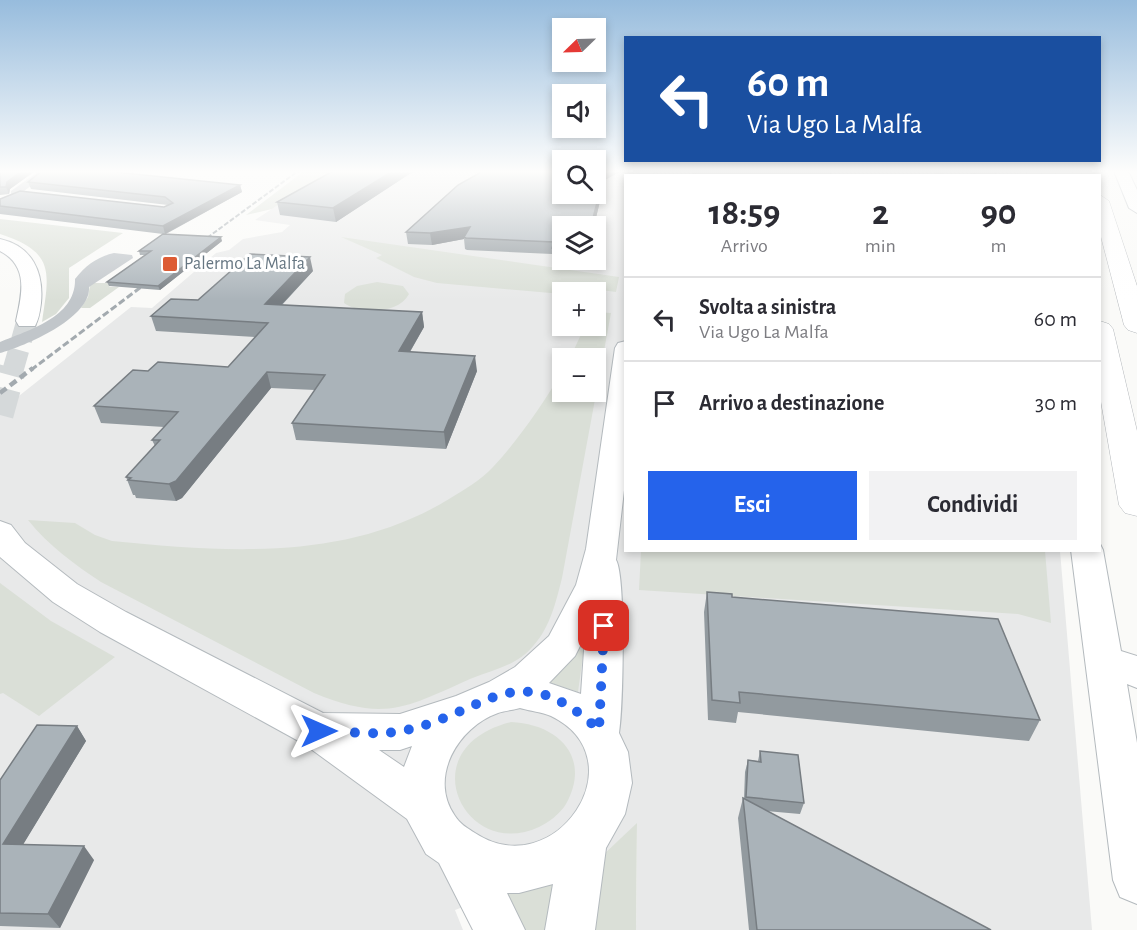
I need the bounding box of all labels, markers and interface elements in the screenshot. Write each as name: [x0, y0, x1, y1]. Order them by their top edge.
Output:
north arrow: [552, 18, 606, 72]
map controls: [552, 18, 606, 402]
icon: left: [648, 60, 726, 138]
text: 60 m: [747, 62, 829, 104]
button: sound: [552, 84, 606, 138]
text: Via Ugo La Malfa: [747, 111, 922, 138]
button: search: [552, 150, 606, 204]
text: 18:59: [708, 195, 780, 231]
text: 2: [872, 195, 889, 231]
text: 90: [980, 195, 1017, 231]
button: layers: [552, 216, 606, 270]
text: Arrivo: [721, 236, 768, 256]
text: min: [865, 236, 896, 256]
text: m: [990, 236, 1006, 256]
marker: Palermo La Malfa: [161, 255, 179, 273]
place label: Palermo La Malfa: [184, 255, 305, 273]
button: +: [552, 282, 606, 336]
text: Svolta a sinistra: [699, 296, 836, 318]
icon: left: [648, 303, 681, 336]
text: 60 m: [1034, 308, 1077, 330]
text: Via Ugo La Malfa: [699, 322, 829, 342]
button: −: [552, 348, 606, 402]
icon: arrive: [648, 387, 681, 420]
text: Arrivo a destinazione: [699, 392, 884, 414]
text: 30 m: [1035, 392, 1077, 414]
button: Esci: [648, 471, 857, 540]
button: Condividi: [869, 471, 1077, 540]
pin: [578, 600, 629, 651]
icon: arrive: [587, 609, 620, 642]
position arrow: [287, 699, 351, 763]

